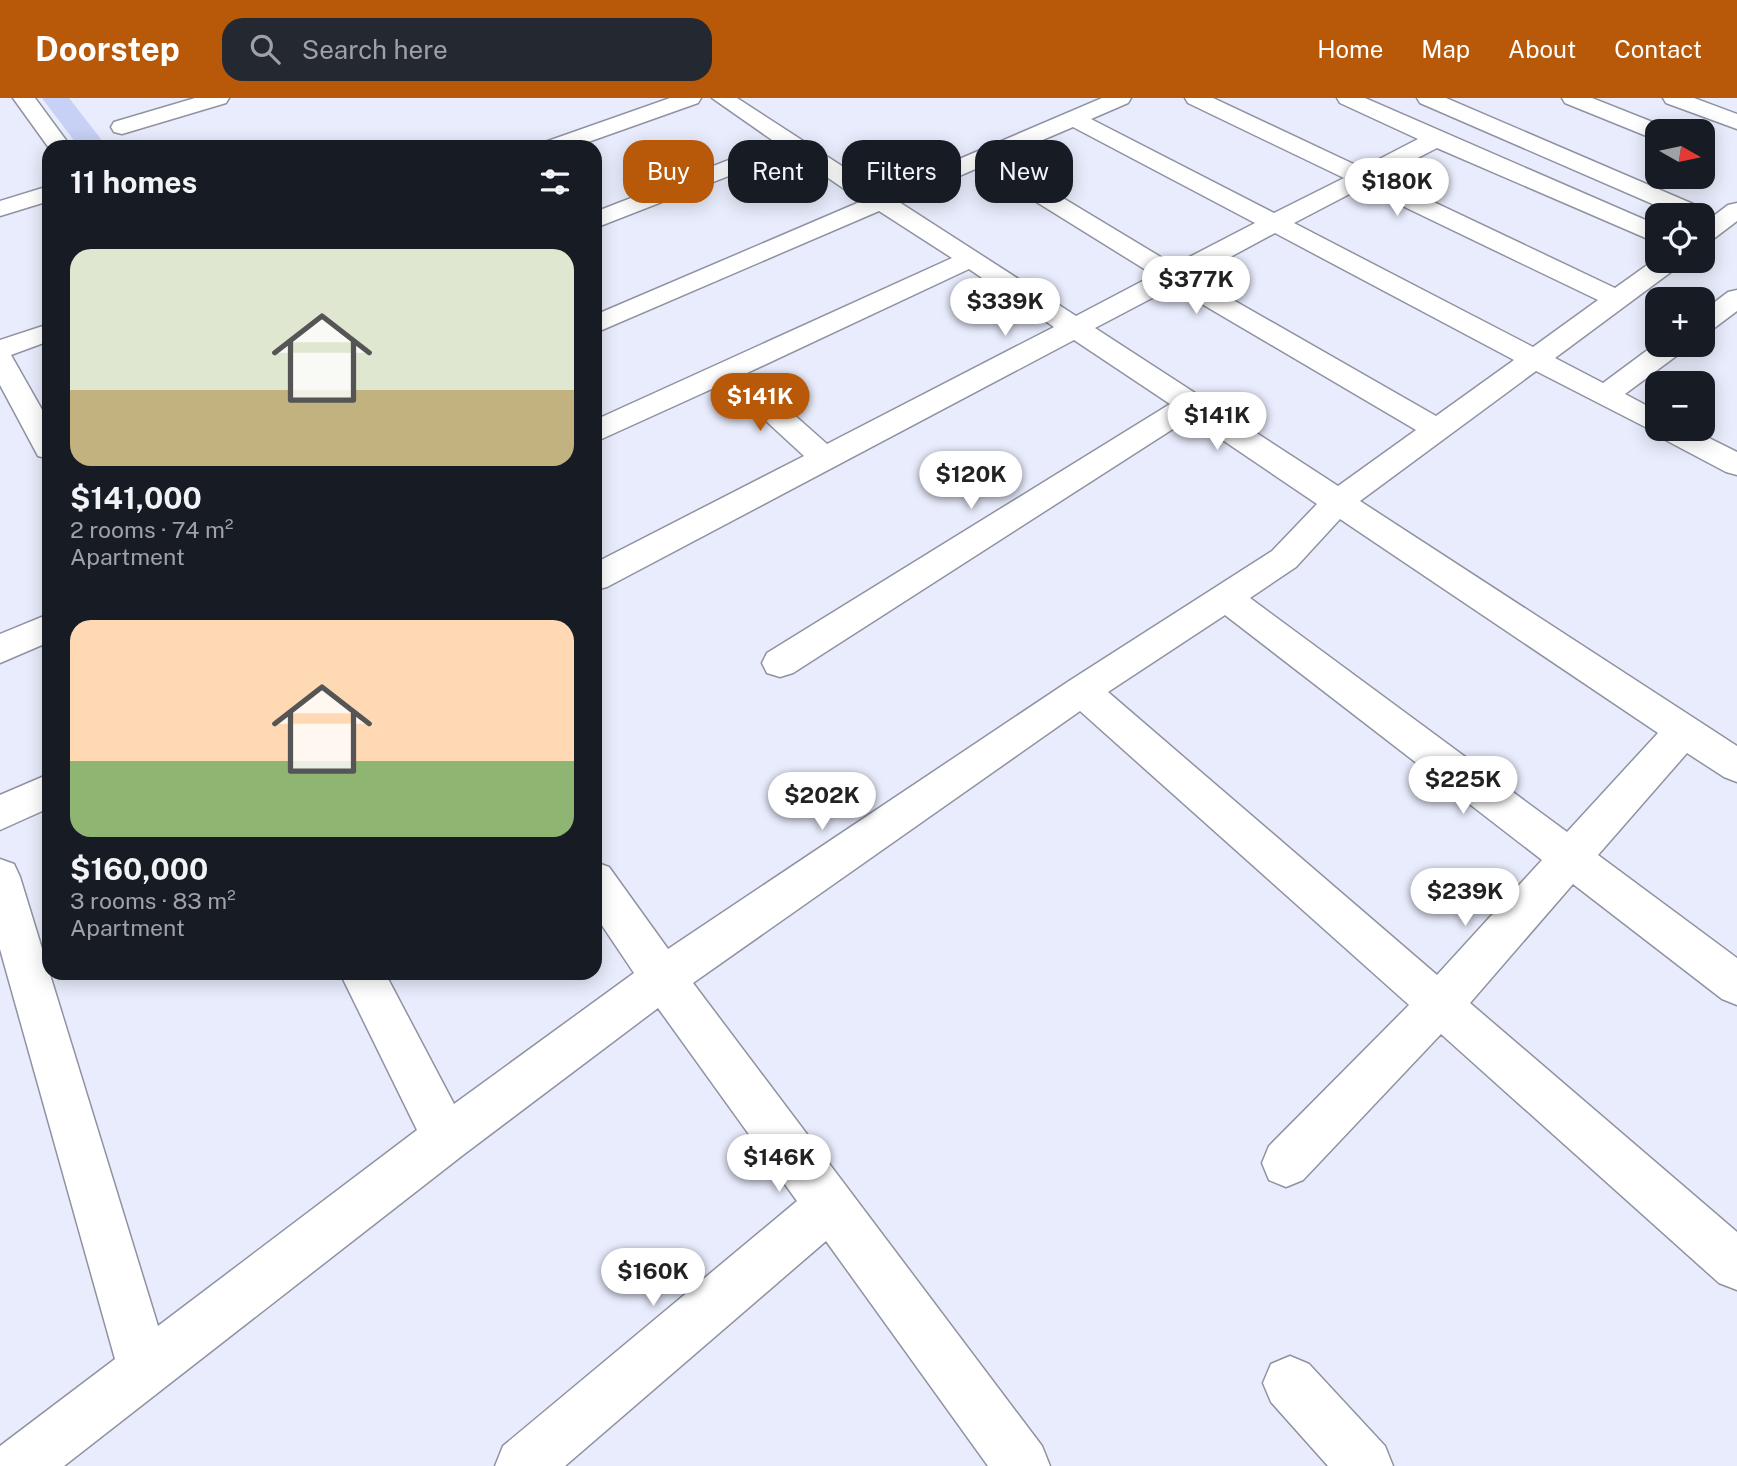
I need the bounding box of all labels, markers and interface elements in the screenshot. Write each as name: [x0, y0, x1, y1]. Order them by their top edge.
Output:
search box: [222, 18, 712, 81]
text: Doorstep: [35, 30, 180, 68]
icon: search: [246, 30, 284, 68]
text: Search here: [302, 34, 448, 65]
text: Home: [1317, 35, 1383, 63]
text: Map: [1421, 35, 1470, 63]
text: About: [1508, 35, 1576, 63]
text: Contact: [1614, 35, 1702, 63]
north arrow: [1645, 119, 1715, 189]
map controls: [1645, 119, 1715, 441]
chip: Buy: [623, 140, 714, 203]
chip: Rent: [728, 140, 828, 203]
chip: Filters: [842, 140, 961, 203]
chip: New: [975, 140, 1073, 203]
pin: $180K: [1348, 158, 1446, 218]
icon: filters: [536, 163, 574, 201]
text: 11 homes: [70, 164, 197, 200]
text: $180K: [1361, 167, 1433, 194]
button: locate: [1645, 203, 1715, 273]
pin: $377K: [1147, 256, 1245, 316]
text: $377K: [1158, 265, 1234, 292]
pin: $339K: [956, 278, 1054, 338]
text: $339K: [966, 287, 1044, 314]
button: +: [1645, 287, 1715, 357]
icon: home: [259, 295, 385, 421]
button: −: [1645, 371, 1715, 441]
pin: $141K: [711, 374, 809, 433]
text: $141K: [727, 382, 793, 409]
pin: $141K: [1168, 392, 1266, 452]
text: $141K: [1184, 401, 1250, 428]
pin: $120K: [922, 452, 1020, 511]
text: $120K: [935, 460, 1007, 487]
text: $141,000: [70, 480, 202, 516]
text: 2 rooms · 74 m²: [70, 516, 233, 543]
text: Apartment: [70, 543, 185, 570]
icon: home: [259, 666, 385, 792]
pin: $225K: [1414, 756, 1512, 816]
text: $225K: [1425, 765, 1501, 792]
pin: $202K: [773, 772, 871, 832]
text: $202K: [784, 781, 860, 808]
text: $160,000: [70, 851, 208, 887]
pin: $239K: [1416, 868, 1514, 928]
text: $239K: [1426, 877, 1504, 904]
text: 3 rooms · 83 m²: [70, 887, 236, 914]
text: Apartment: [70, 914, 185, 941]
pin: $146K: [730, 1134, 828, 1194]
text: $146K: [743, 1143, 815, 1170]
pin: $160K: [604, 1248, 702, 1308]
text: $160K: [617, 1257, 689, 1284]

